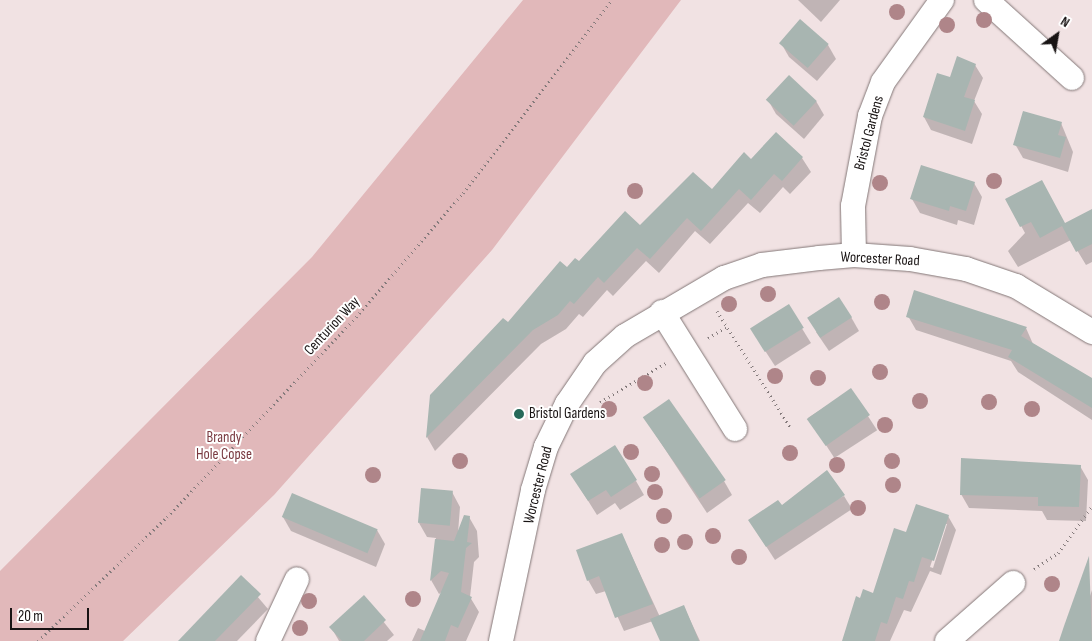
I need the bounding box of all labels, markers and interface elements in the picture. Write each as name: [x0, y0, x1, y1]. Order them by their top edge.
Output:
north arrow: [1032, 10, 1082, 60]
text: N: [1058, 13, 1073, 31]
street label: Bristol Gardens: [850, 94, 888, 172]
street label: Worcester Road: [840, 248, 920, 270]
street label: Centurion Way: [300, 293, 364, 359]
place label: Bristol Gardens: [529, 405, 605, 423]
marker: Bristol Gardens: [513, 408, 525, 420]
park label: Brandy Hole Copse: [196, 428, 252, 463]
street label: Worcester Road: [520, 444, 556, 526]
scale bar: [12, 598, 91, 630]
text: 20 m: [18, 607, 43, 626]

